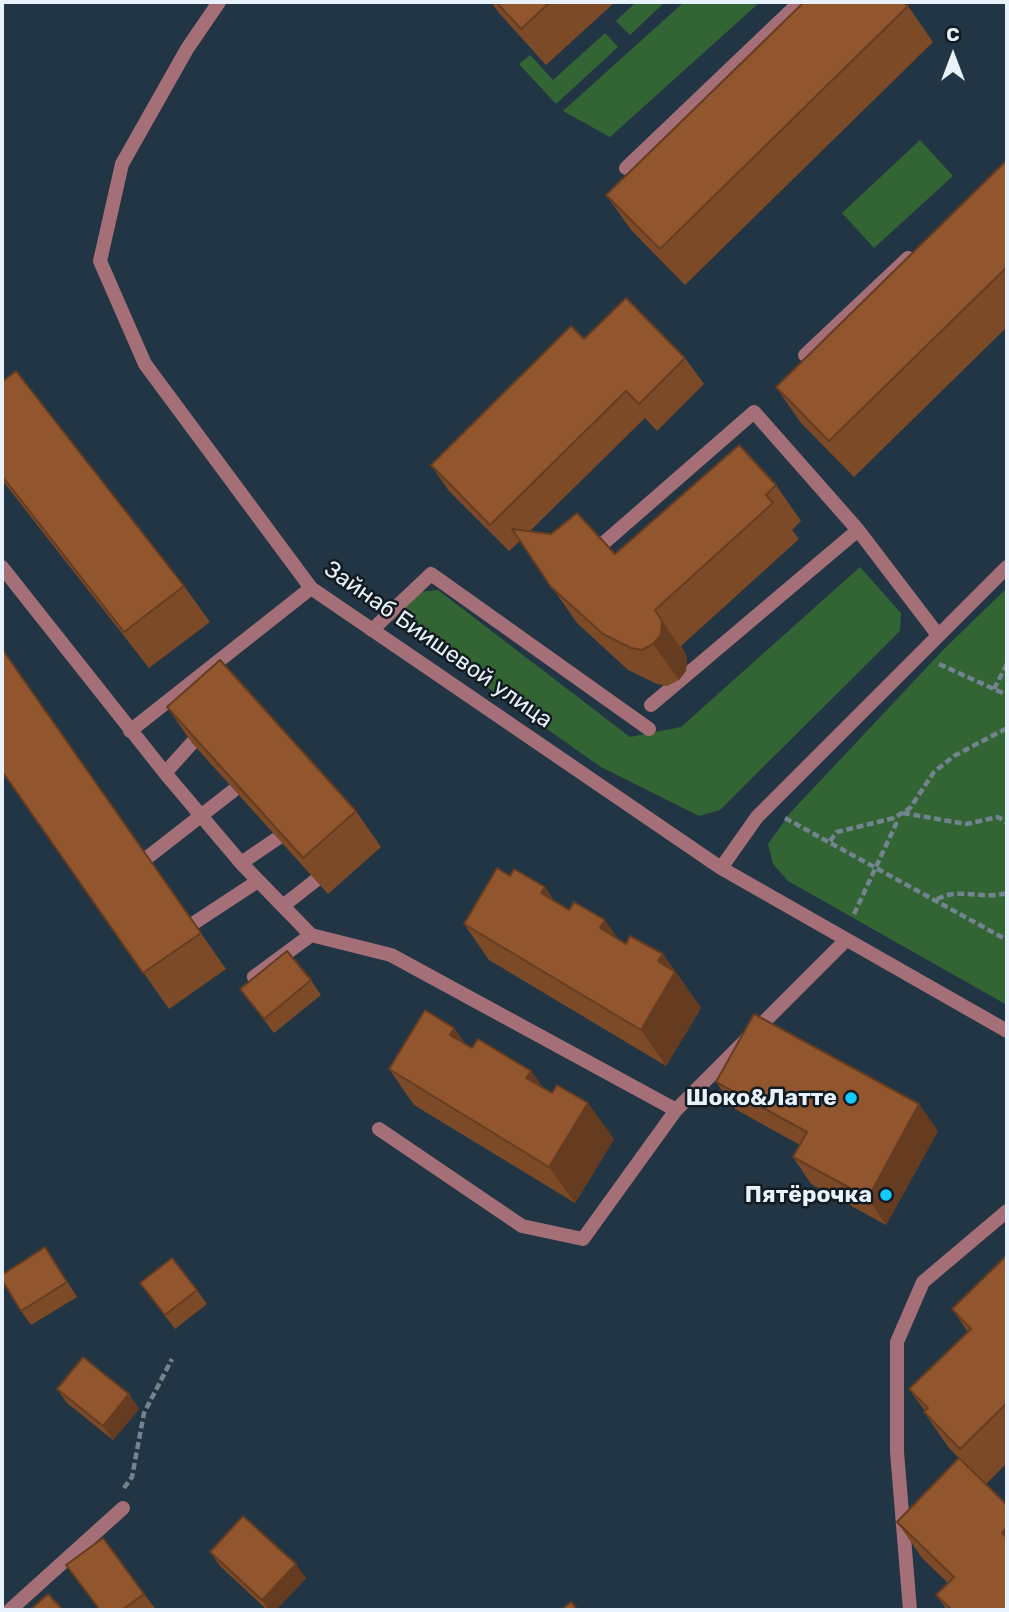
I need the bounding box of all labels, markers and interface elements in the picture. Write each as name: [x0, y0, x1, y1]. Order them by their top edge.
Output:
north arrow: [918, 21, 988, 91]
text: С: [946, 23, 960, 46]
street label: Зайнаб Биишевой улица: [319, 556, 557, 734]
place label: Шоко&Латте: [686, 1084, 837, 1112]
marker: Шоко&Латте: [843, 1090, 859, 1106]
place label: Пятёрочка: [745, 1181, 872, 1209]
marker: Пятёрочка: [878, 1187, 894, 1203]

